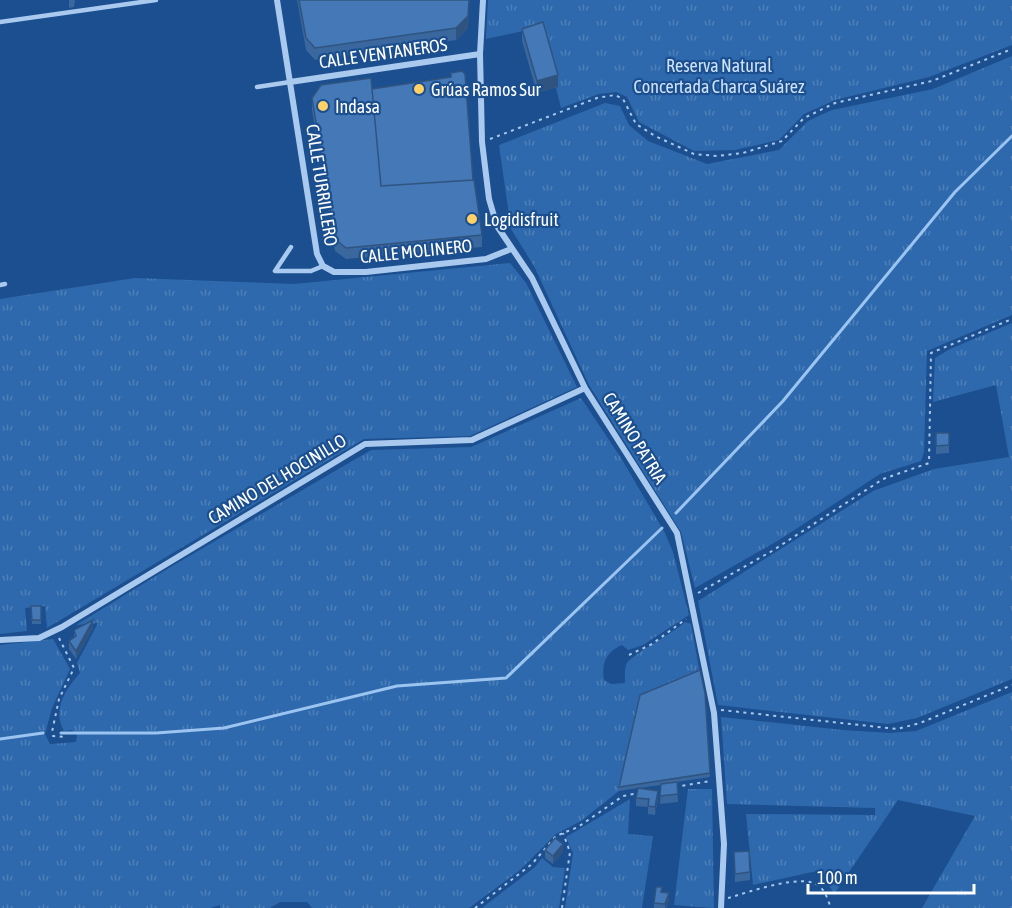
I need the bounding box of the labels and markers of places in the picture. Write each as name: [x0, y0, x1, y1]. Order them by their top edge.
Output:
place label: Grúas Ramos Sur: [431, 79, 542, 100]
marker: Grúas Ramos Sur: [412, 82, 426, 96]
place label: Indasa: [335, 96, 380, 117]
marker: Indasa: [316, 99, 330, 113]
place label: Logidisfruit: [484, 209, 559, 230]
marker: Logidisfruit: [465, 212, 479, 226]

